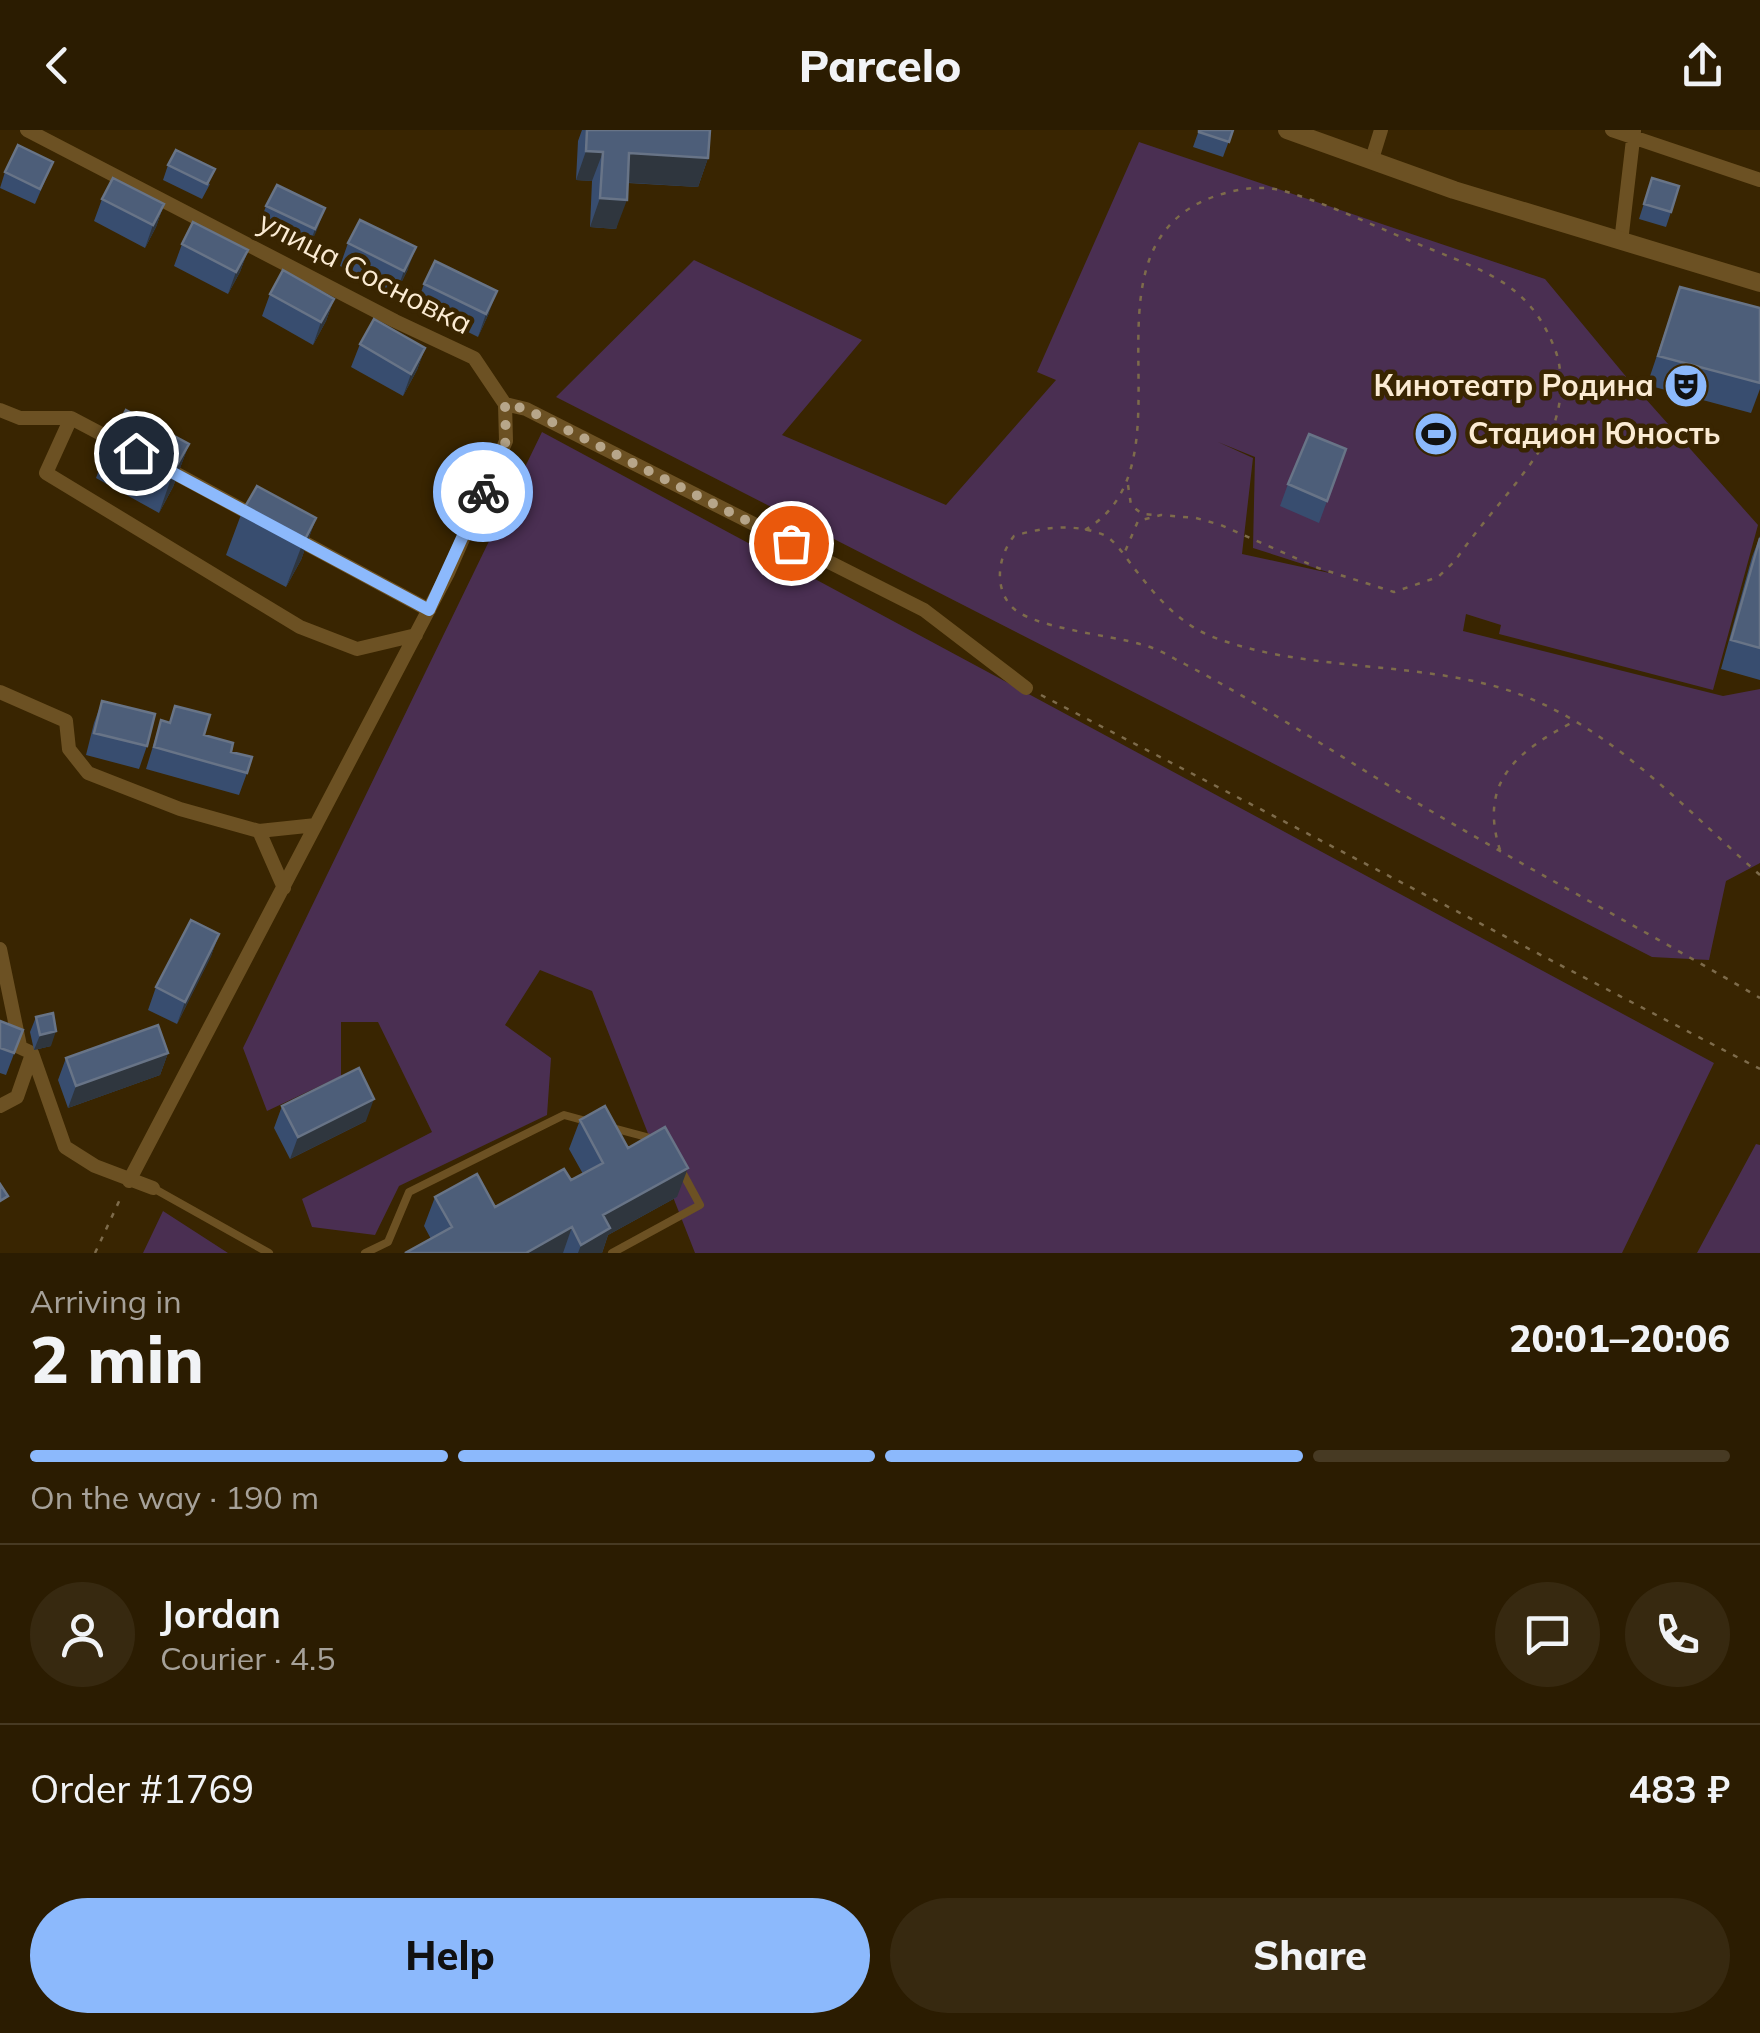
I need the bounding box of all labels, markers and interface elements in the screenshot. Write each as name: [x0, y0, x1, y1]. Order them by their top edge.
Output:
text: Parcelo: [799, 37, 961, 93]
icon: back: [30, 38, 85, 93]
icon: share: [1675, 38, 1730, 93]
street label: улица Сосновка: [252, 202, 479, 342]
theatre icon: Кинотеатр Родина: [1663, 363, 1709, 409]
place label: Кинотеатр Родина: [1374, 366, 1654, 404]
pin: [94, 411, 179, 496]
sports icon: Стадион Юность: [1413, 411, 1459, 457]
place label: Стадион Юность: [1468, 414, 1720, 452]
icon: home: [109, 426, 164, 481]
courier: [433, 442, 533, 542]
icon: bike: [456, 465, 511, 520]
pin: [749, 501, 834, 586]
icon: bag: [764, 516, 819, 571]
text: Arriving in: [30, 1281, 182, 1321]
text: 20:01–20:06: [1509, 1314, 1730, 1362]
text: 2 min: [30, 1318, 204, 1399]
text: On the way · 190 m: [30, 1477, 319, 1517]
button: person: [30, 1582, 135, 1687]
button: chat: [1495, 1582, 1600, 1687]
button: phone: [1625, 1582, 1730, 1687]
text: Jordan: [160, 1590, 281, 1638]
text: Courier · 4.5: [160, 1638, 336, 1678]
text: Order #1769: [30, 1765, 254, 1813]
text: 483 ₽: [1628, 1765, 1730, 1813]
button: Help: [30, 1898, 870, 2013]
button: Share: [890, 1898, 1730, 2013]

